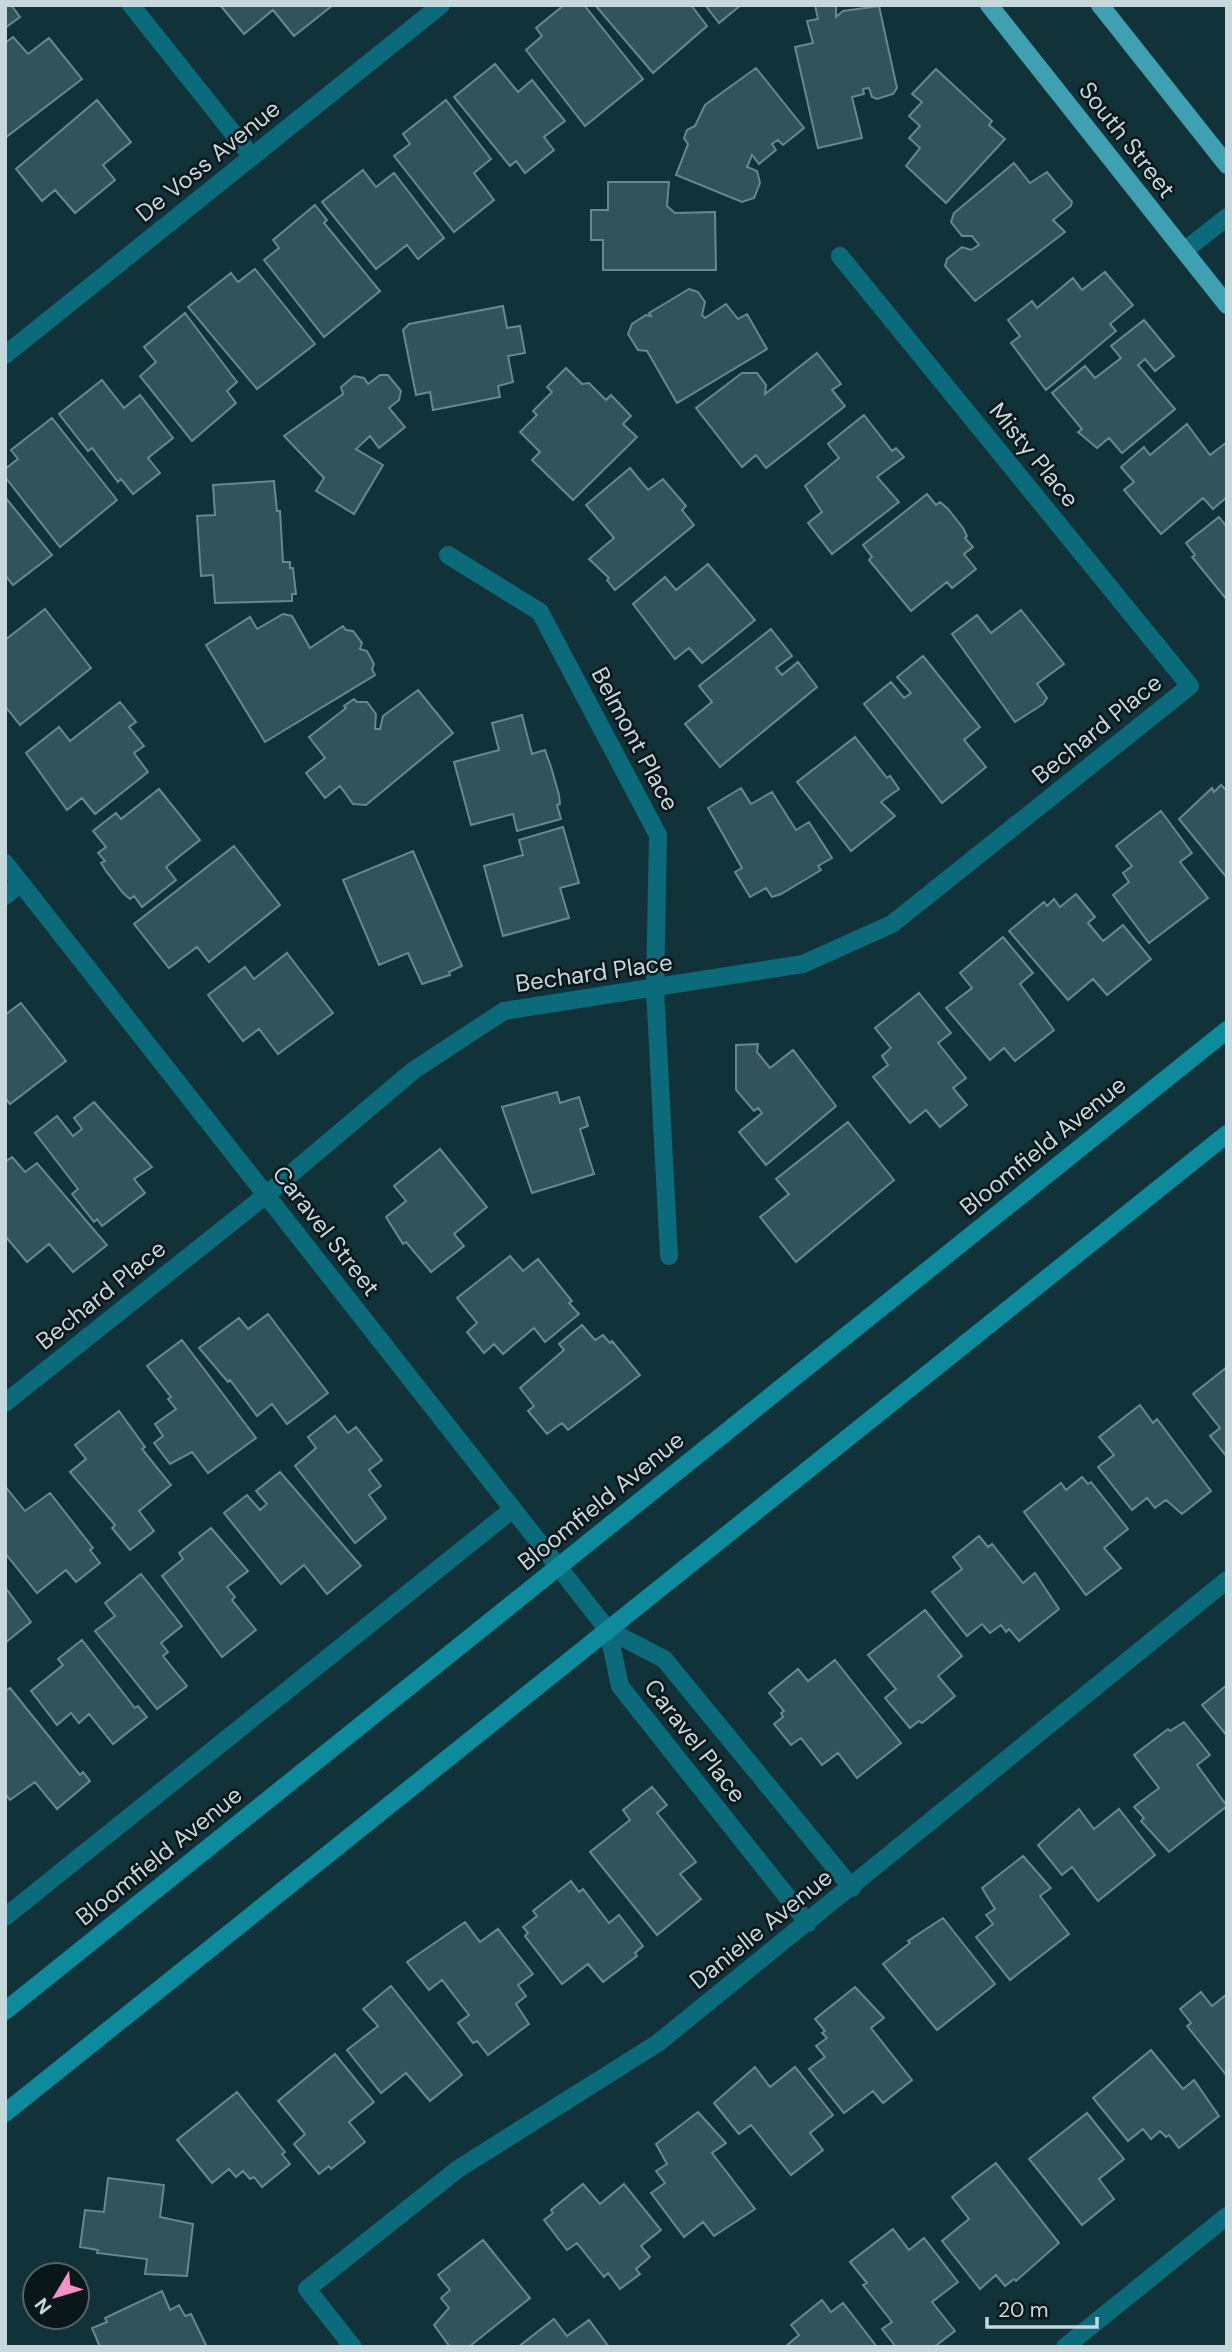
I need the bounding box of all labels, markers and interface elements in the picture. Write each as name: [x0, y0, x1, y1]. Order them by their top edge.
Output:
street label: South Street: [1072, 75, 1183, 204]
street label: De Voss Avenue: [129, 93, 286, 228]
street label: Misty Place: [983, 396, 1086, 514]
street label: Belmont Place: [585, 662, 686, 816]
street label: Bechard Place: [1025, 667, 1168, 790]
street label: Bechard Place: [513, 946, 674, 999]
street label: Bloomfield Avenue: [953, 1069, 1132, 1222]
street label: Caravel Street: [266, 1159, 387, 1302]
street label: Bechard Place: [29, 1233, 172, 1356]
street label: Bloomfield Avenue: [511, 1424, 690, 1577]
street label: Caravel Place: [637, 1672, 753, 1809]
street label: Bloomfield Avenue: [69, 1779, 248, 1932]
street label: Danielle Avenue: [683, 1861, 838, 1996]
north arrow: [21, 2261, 91, 2331]
scale bar: [987, 2286, 1097, 2330]
text: N: [29, 2293, 57, 2319]
text: 20 m: [998, 2296, 1049, 2324]

